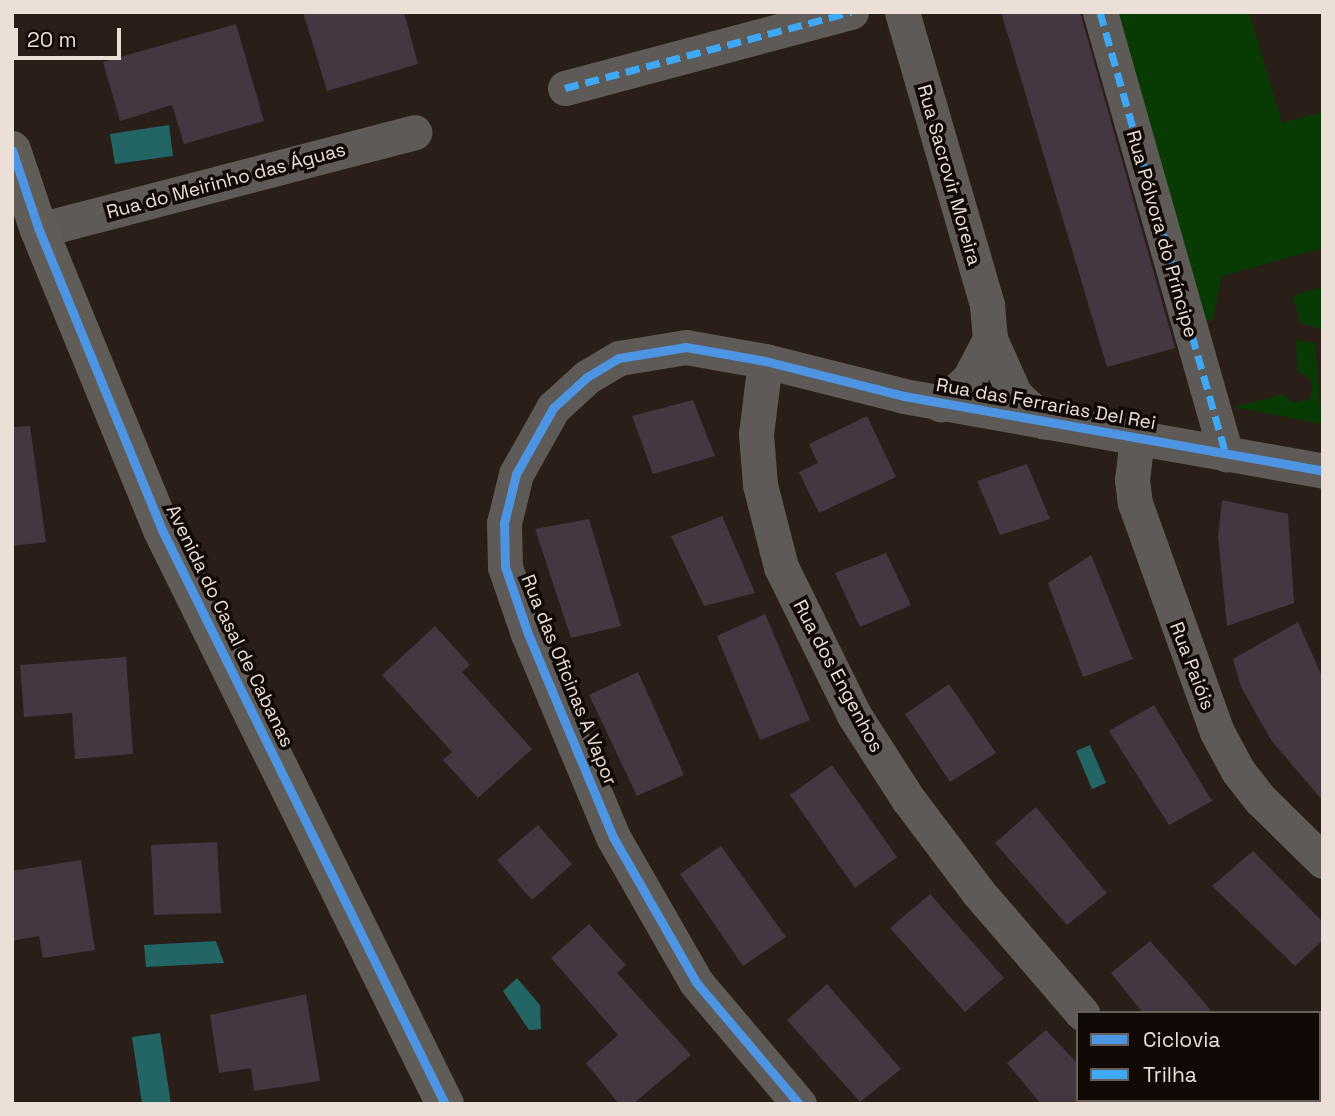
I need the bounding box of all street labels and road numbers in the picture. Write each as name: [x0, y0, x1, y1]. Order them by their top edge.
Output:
street label: Rua Sacrovir Moreira: [912, 82, 986, 268]
street label: Rua Pólvora do Príncipe: [1121, 128, 1203, 340]
street label: Rua do Meirinho das Águas: [104, 138, 348, 224]
street label: Rua das Ferrarias Del Rei: [934, 373, 1158, 435]
street label: Avenida do Casal de Cabanas: [161, 501, 299, 751]
street label: Rua das Oficinas A Vapor: [516, 571, 622, 789]
street label: Rua dos Engenhos: [788, 596, 888, 756]
street label: Rua Paióis: [1165, 619, 1219, 713]

